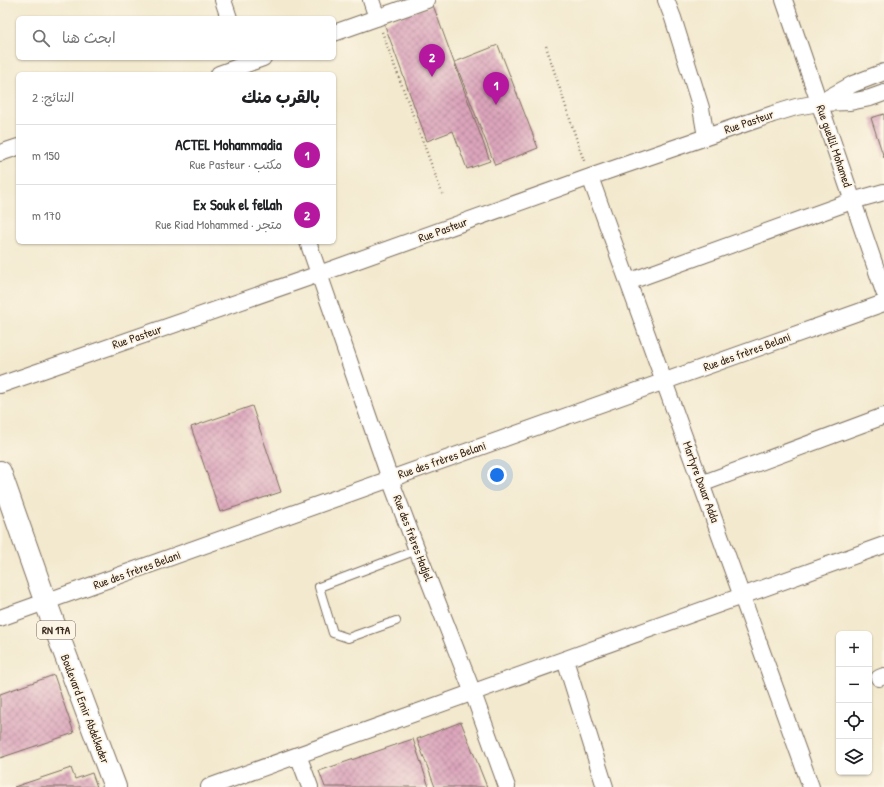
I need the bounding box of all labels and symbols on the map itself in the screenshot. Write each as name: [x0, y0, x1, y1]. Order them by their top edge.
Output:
pin: 2: [419, 44, 445, 77]
pin: 1: [483, 72, 509, 105]
street label: Rue guellil Mohamed: [812, 102, 857, 189]
street label: Rue Pasteur: [722, 105, 776, 138]
street label: Rue Pasteur: [416, 213, 470, 246]
street label: Rue Pasteur: [110, 320, 164, 353]
street label: Rue des frères Belani: [701, 328, 793, 375]
street label: Rue des frères Belani: [396, 437, 488, 483]
street label: Martyre Douar Adda: [679, 439, 724, 525]
your location: [487, 465, 507, 485]
street label: Rue des frères Hadjel: [389, 492, 438, 584]
street label: Rue des frères Belani: [91, 546, 183, 593]
road number: RN 17A: [37, 621, 75, 639]
street label: Boulevard Emir Abdelkader: [57, 652, 114, 766]

